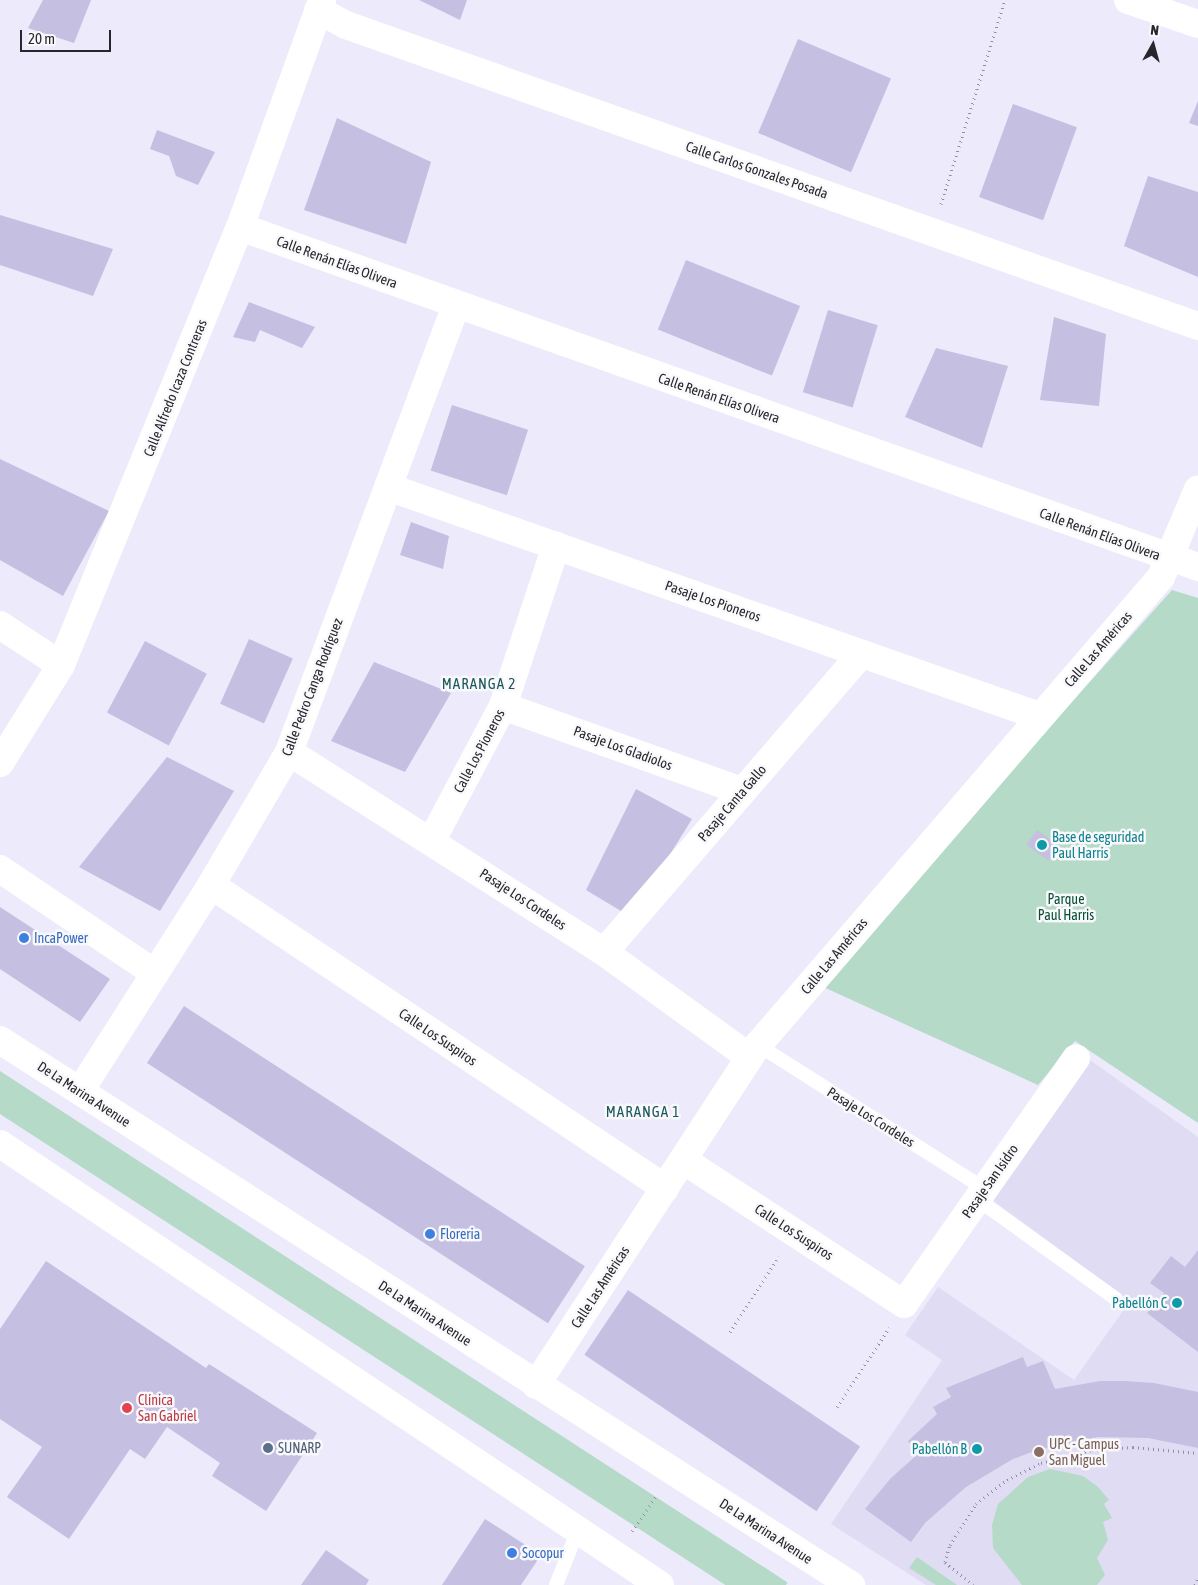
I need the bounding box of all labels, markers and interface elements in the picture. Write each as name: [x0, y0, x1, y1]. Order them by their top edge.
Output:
scale bar: [22, 20, 114, 52]
north arrow: [1128, 20, 1178, 70]
text: N: [1150, 22, 1160, 39]
text: 20 m: [28, 30, 55, 47]
street label: Calle Carlos Gonzales Posada: [684, 138, 830, 202]
street label: Calle Renán Elías Olivera: [274, 232, 400, 292]
street label: Calle Alfredo Icaza Contreras: [140, 317, 210, 459]
street label: Calle Renán Elías Olivera: [656, 369, 782, 427]
street label: Calle Renán Elías Olivera: [1037, 504, 1163, 564]
street label: Pasaje Los Pioneros: [663, 577, 763, 625]
street label: Calle Las Américas: [1061, 608, 1135, 690]
street label: Calle Pedro Canga Rodríguez: [278, 616, 346, 758]
district label: MARANGA 2: [441, 675, 517, 693]
street label: Calle Los Pioneros: [450, 706, 508, 796]
street label: Pasaje Los Gladiolos: [571, 722, 675, 774]
street label: Pasaje Canta Gallo: [694, 761, 770, 845]
place label: Base de seguridad Paul Harris: [1052, 829, 1144, 862]
marker: Base de seguridad Paul Harris: [1036, 839, 1048, 851]
street label: Pasaje Los Cordeles: [477, 865, 569, 933]
park label: Parque Paul Harris: [1038, 891, 1094, 924]
street label: Calle Las Américas: [797, 914, 871, 998]
place label: IncaPower: [34, 930, 88, 946]
marker: IncaPower: [18, 932, 30, 944]
street label: Calle Los Suspiros: [396, 1005, 480, 1069]
street label: De La Marina Avenue: [34, 1058, 134, 1130]
street label: Pasaje Los Cordeles: [824, 1083, 918, 1151]
district label: MARANGA 1: [605, 1103, 681, 1121]
street label: Pasaje San Isidro: [958, 1141, 1022, 1221]
street label: Calle Los Suspiros: [752, 1200, 836, 1264]
place label: Floreria: [440, 1226, 480, 1242]
marker: Floreria: [424, 1228, 436, 1240]
street label: Calle Las Américas: [567, 1243, 633, 1331]
street label: De La Marina Avenue: [375, 1277, 475, 1349]
place label: Pabellón C: [1112, 1295, 1167, 1311]
marker: Pabellón C: [1171, 1297, 1183, 1309]
place label: Clínica San Gabriel: [138, 1392, 197, 1424]
marker: Clínica San Gabriel: [120, 1401, 134, 1415]
place label: UPC - Campus San Miguel: [1049, 1436, 1119, 1468]
place label: SUNARP: [278, 1440, 321, 1456]
place label: Pabellón B: [912, 1441, 967, 1457]
marker: SUNARP: [262, 1442, 274, 1454]
marker: Pabellón B: [971, 1443, 983, 1455]
marker: UPC - Campus San Miguel: [1033, 1446, 1045, 1458]
street label: De La Marina Avenue: [716, 1495, 816, 1567]
place label: Socopur: [522, 1545, 564, 1561]
marker: Socopur: [506, 1547, 518, 1559]

